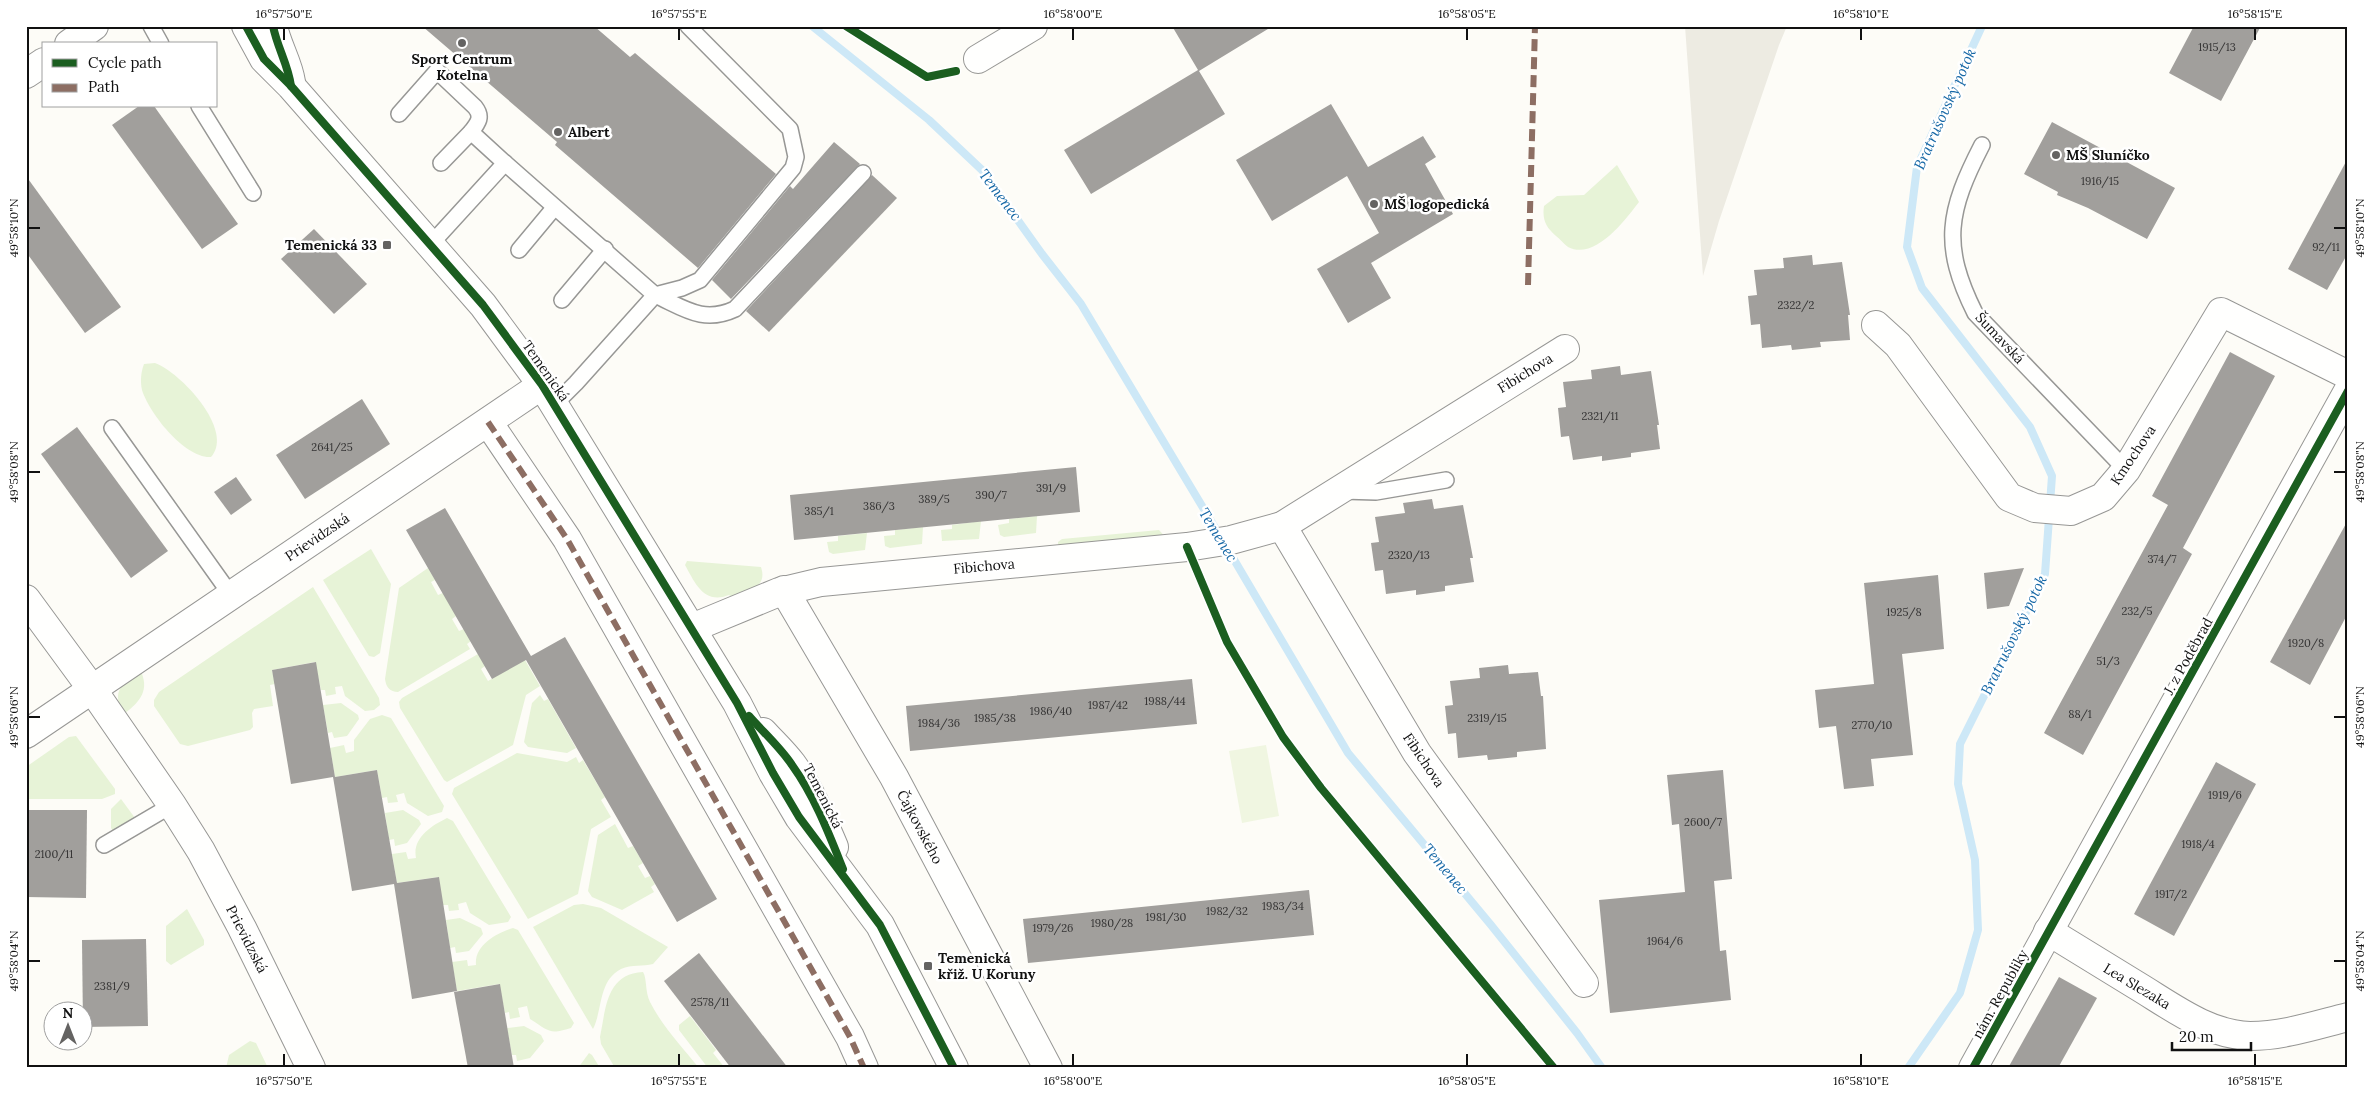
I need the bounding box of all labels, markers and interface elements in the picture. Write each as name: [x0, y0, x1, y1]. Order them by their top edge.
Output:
text: 16°57'50"E: [256, 6, 312, 21]
text: 16°57'55"E: [651, 6, 707, 21]
text: 16°58'00"E: [1044, 6, 1102, 21]
text: 16°58'05"E: [1438, 6, 1496, 21]
text: 16°58'10"E: [1833, 6, 1889, 21]
text: 16°58'15"E: [2228, 6, 2282, 21]
marker: Sport Centrum Kotelna: [456, 37, 468, 49]
house number: 1915/13: [2198, 40, 2236, 55]
legend: [42, 42, 218, 108]
water label: Bratrušovský potok: [1909, 45, 1980, 172]
place label: Sport Centrum Kotelna: [412, 50, 513, 84]
text: Cycle path: [88, 53, 162, 72]
text: Path: [88, 77, 119, 96]
place label: Albert: [568, 123, 610, 141]
marker: Albert: [552, 126, 564, 138]
place label: MŠ Sluníčko: [2066, 146, 2150, 164]
marker: MŠ Sluníčko: [2050, 149, 2062, 161]
water label: Temenec: [975, 165, 1026, 224]
house number: 1916/15: [2081, 174, 2119, 189]
place label: MŠ logopedická: [1384, 195, 1490, 213]
text: 49°58'10"N: [6, 198, 21, 258]
marker: MŠ logopedická: [1368, 198, 1380, 210]
text: 49°58'10"N: [2352, 198, 2367, 258]
place label: Temenická 33: [285, 236, 377, 254]
marker: Temenická 33: [381, 239, 393, 251]
house number: 92/11: [2312, 240, 2340, 255]
house number: 2322/2: [1778, 298, 1815, 313]
street label: Šumavská: [1972, 308, 2028, 368]
street label: Temenická: [518, 337, 574, 405]
street label: Fibichova: [1494, 349, 1556, 397]
house number: 2321/11: [1581, 409, 1619, 424]
street label: Kmochova: [2106, 422, 2160, 488]
house number: 2641/25: [311, 440, 353, 455]
text: 49°58'08"N: [6, 441, 21, 503]
text: 49°58'08"N: [2352, 441, 2367, 503]
house number: 391/9: [1036, 481, 1066, 496]
house number: 390/7: [975, 488, 1007, 503]
house number: 389/5: [918, 492, 950, 507]
house number: 386/3: [863, 499, 895, 514]
house number: 385/1: [804, 504, 834, 519]
water label: Temenec: [1195, 504, 1242, 565]
street label: Prievidzská: [281, 509, 353, 565]
house number: 2320/13: [1388, 548, 1430, 563]
house number: 374/7: [2147, 552, 2177, 567]
street label: Fibichova: [952, 554, 1016, 578]
water label: Bratrušovský potok: [1976, 572, 2051, 698]
house number: 232/5: [2121, 604, 2153, 619]
house number: 1925/8: [1886, 605, 1922, 620]
street label: J. z Poděbrad: [2159, 614, 2216, 698]
house number: 1920/8: [2288, 636, 2324, 651]
house number: 51/3: [2096, 654, 2120, 669]
text: 49°58'06"N: [6, 686, 21, 748]
text: 49°58'06"N: [2352, 686, 2367, 748]
house number: 1988/44: [1144, 694, 1186, 709]
house number: 1987/42: [1088, 698, 1128, 713]
house number: 1986/40: [1030, 704, 1072, 719]
house number: 88/1: [2068, 707, 2092, 722]
house number: 1985/38: [974, 711, 1016, 726]
house number: 2319/15: [1467, 711, 1507, 726]
house number: 1984/36: [918, 716, 960, 731]
house number: 2770/10: [1852, 718, 1893, 733]
street label: Fibichova: [1399, 729, 1449, 791]
street label: Temenická: [799, 760, 847, 832]
street label: Čajkovského: [893, 787, 947, 867]
house number: 1919/6: [2208, 788, 2242, 803]
house number: 2600/7: [1684, 815, 1722, 830]
house number: 1918/4: [2181, 837, 2215, 852]
water label: Temenec: [1419, 840, 1472, 898]
house number: 2100/11: [35, 847, 73, 862]
house number: 1917/2: [2155, 887, 2187, 902]
house number: 1983/34: [1262, 899, 1304, 914]
street label: Prievidzská: [222, 902, 272, 976]
house number: 1982/32: [1206, 904, 1248, 919]
house number: 1981/30: [1146, 910, 1187, 925]
house number: 1980/28: [1091, 916, 1133, 931]
house number: 1979/26: [1033, 921, 1073, 936]
text: 49°58'04"N: [6, 930, 21, 992]
text: 49°58'04"N: [2352, 930, 2367, 992]
house number: 1964/6: [1647, 934, 1683, 949]
street label: nám. Republiky: [1968, 946, 2032, 1042]
place label: Temenická křiž. U Koruny: [938, 949, 1036, 983]
street label: Lea Slezaka: [2100, 959, 2174, 1013]
marker: Temenická křiž. U Koruny: [922, 960, 934, 972]
house number: 2381/9: [94, 979, 130, 994]
house number: 2578/11: [691, 995, 729, 1010]
north arrow: [42, 1002, 92, 1052]
text: N: [63, 1004, 74, 1022]
scale bar: [2172, 1019, 2250, 1051]
text: 20 m: [2179, 1027, 2214, 1046]
text: 16°57'50"E: [256, 1073, 312, 1088]
text: 16°57'55"E: [651, 1073, 707, 1088]
text: 16°58'00"E: [1044, 1073, 1102, 1088]
text: 16°58'05"E: [1438, 1073, 1496, 1088]
text: 16°58'10"E: [1833, 1073, 1889, 1088]
text: 16°58'15"E: [2228, 1073, 2282, 1088]

